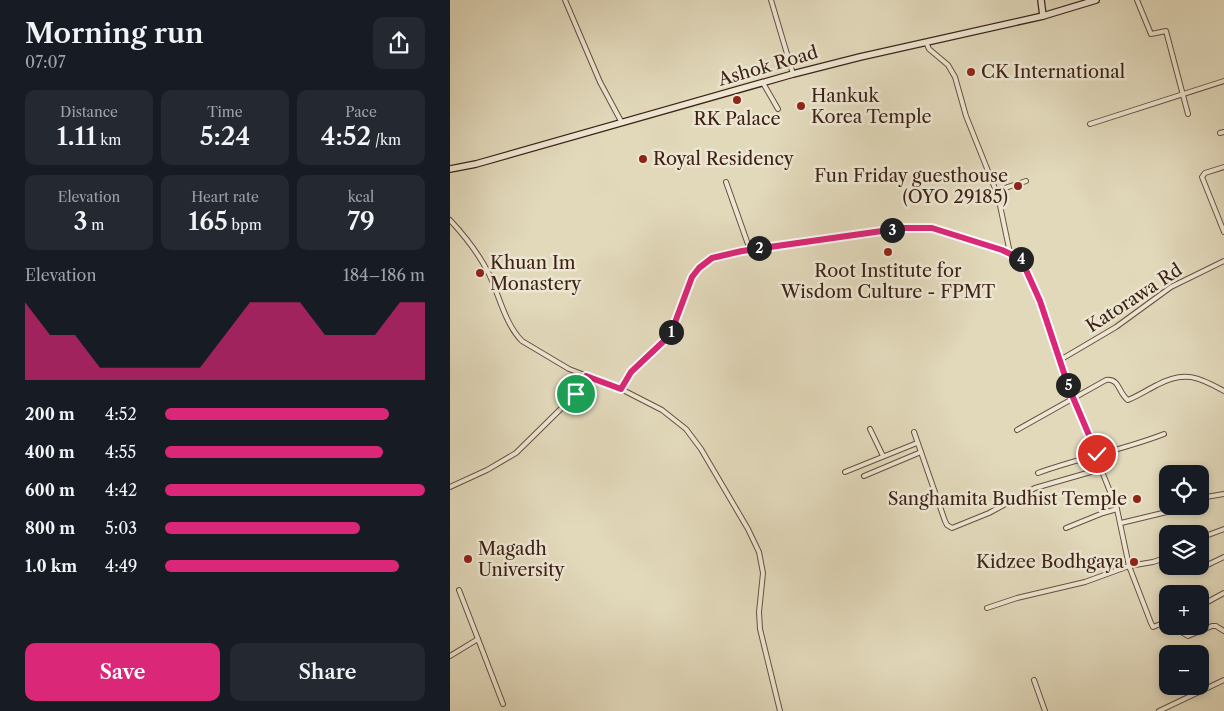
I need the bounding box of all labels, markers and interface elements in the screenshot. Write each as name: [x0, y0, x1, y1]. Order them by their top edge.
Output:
text: Morning run: [25, 16, 204, 50]
button: share: [373, 17, 425, 69]
street label: Ashok Road: [715, 41, 820, 91]
text: 07:07: [25, 52, 66, 72]
place label: CK International: [981, 61, 1125, 83]
marker: CK International: [965, 66, 977, 78]
place label: Hankuk Korea Temple: [811, 85, 932, 128]
marker: RK Palace: [731, 94, 743, 106]
marker: Hankuk Korea Temple: [795, 100, 807, 112]
text: Distance: [60, 103, 118, 121]
text: Time: [207, 103, 243, 121]
text: Pace: [345, 103, 377, 121]
place label: RK Palace: [693, 108, 781, 130]
text: 1.11: [57, 121, 96, 152]
text: 5:24: [200, 121, 250, 152]
text: 4:52: [321, 121, 371, 152]
text: km: [96, 131, 121, 149]
text: /km: [371, 131, 401, 149]
place label: Royal Residency: [653, 148, 795, 170]
marker: Royal Residency: [637, 153, 649, 165]
place label: Fun Friday guesthouse (OYO 29185): [814, 165, 1008, 208]
marker: Fun Friday guesthouse (OYO 29185): [1012, 180, 1024, 192]
text: Elevation: [58, 188, 120, 206]
text: Heart rate: [191, 188, 259, 206]
text: kcal: [348, 188, 374, 206]
text: 3: [74, 206, 88, 237]
text: 165: [188, 206, 228, 237]
text: 79: [347, 206, 375, 237]
text: m: [88, 216, 104, 234]
text: bpm: [228, 216, 262, 234]
pin: 3: [880, 218, 904, 242]
text: 3: [889, 221, 896, 239]
pin: 2: [746, 236, 772, 260]
text: 2: [755, 239, 764, 257]
marker: Root Institute for Wisdom Culture - FPMT: [882, 246, 894, 258]
pin: 4: [1008, 246, 1034, 272]
text: 4: [1017, 250, 1026, 268]
place label: Khuan Im Monastery: [490, 252, 582, 295]
street label: Katorawa Rd: [1082, 259, 1186, 337]
place label: Root Institute for Wisdom Culture - FPMT: [780, 260, 996, 303]
text: Elevation: [25, 265, 96, 285]
text: 184–186 m: [343, 265, 425, 285]
marker: Khuan Im Monastery: [474, 267, 486, 279]
pin: 1: [658, 320, 684, 344]
text: 1: [668, 323, 675, 341]
pin: 5: [1056, 372, 1080, 398]
pin: [555, 373, 597, 415]
text: 5: [1065, 376, 1072, 394]
icon: arrive: [562, 380, 590, 408]
text: 200 m: [25, 404, 75, 424]
text: 4:52: [105, 404, 137, 424]
pin: [1076, 433, 1118, 475]
icon: check: [1083, 440, 1111, 468]
text: 400 m: [25, 442, 75, 462]
text: 4:55: [105, 442, 136, 462]
map controls: [1159, 465, 1209, 695]
button: locate: [1159, 465, 1209, 515]
text: 600 m: [25, 480, 75, 500]
text: 4:42: [105, 480, 137, 500]
place label: Sanghamita Budhist Temple: [888, 488, 1127, 510]
marker: Sanghamita Budhist Temple: [1131, 493, 1143, 505]
text: 800 m: [25, 518, 75, 538]
text: 5:03: [105, 518, 137, 538]
button: layers: [1159, 525, 1209, 575]
place label: Magadh University: [478, 538, 566, 581]
place label: Kidzee Bodhgaya: [976, 551, 1124, 573]
marker: Magadh University: [462, 553, 474, 565]
text: 1.0 km: [25, 556, 77, 576]
text: 4:49: [105, 556, 137, 576]
marker: Kidzee Bodhgaya: [1128, 556, 1140, 568]
button: +: [1159, 585, 1209, 635]
button: Save: [25, 643, 220, 701]
button: Share: [230, 643, 425, 701]
button: −: [1159, 645, 1209, 695]

